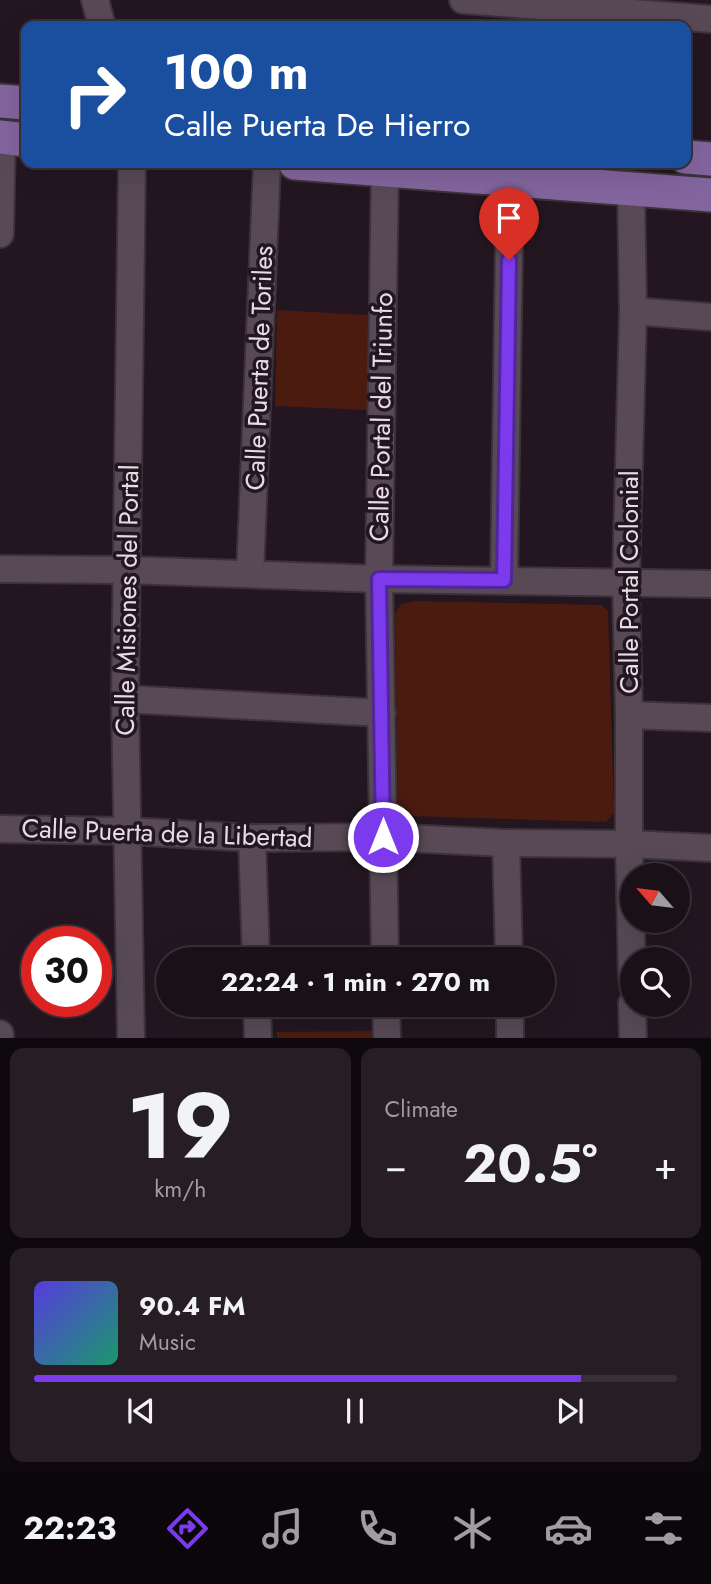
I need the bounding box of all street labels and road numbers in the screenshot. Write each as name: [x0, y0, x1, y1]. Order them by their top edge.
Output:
street label: Calle Puerta de Toriles: [236, 245, 282, 491]
street label: Calle Portal del Triunfo: [360, 292, 402, 542]
street label: Calle Misiones del Portal: [106, 464, 148, 736]
street label: Calle Portal Colonial: [610, 470, 648, 694]
street label: Calle Puerta de la Libertad: [21, 809, 313, 857]

